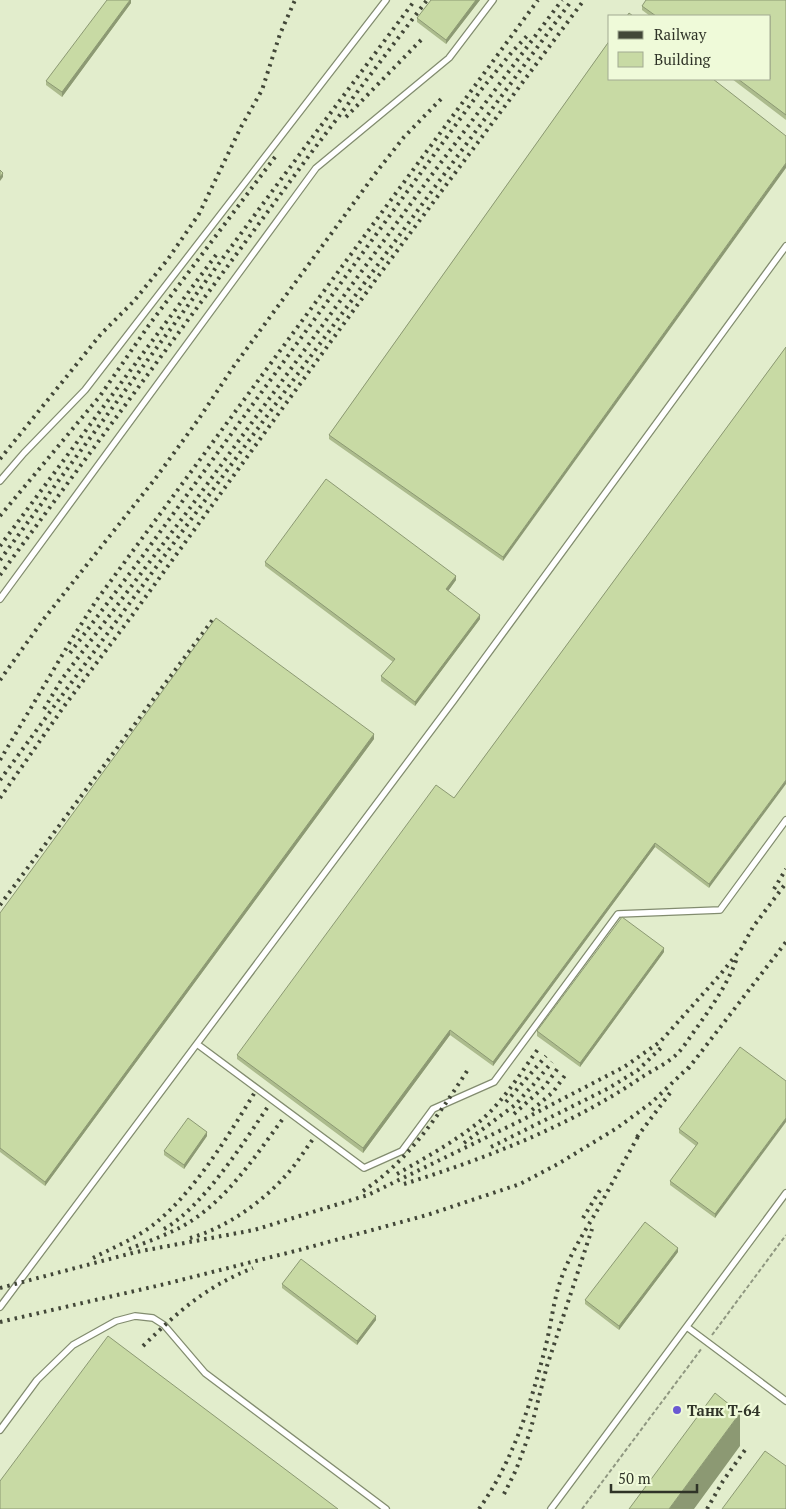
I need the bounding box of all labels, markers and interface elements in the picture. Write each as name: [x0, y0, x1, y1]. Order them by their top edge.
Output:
legend: [608, 15, 771, 80]
text: Railway: [654, 24, 707, 44]
text: Building: [654, 49, 712, 69]
place label: Танк Т-64: [687, 1400, 761, 1420]
marker: Танк Т-64: [671, 1404, 683, 1416]
scale bar: [611, 1462, 697, 1494]
text: 50 m: [618, 1468, 651, 1488]

